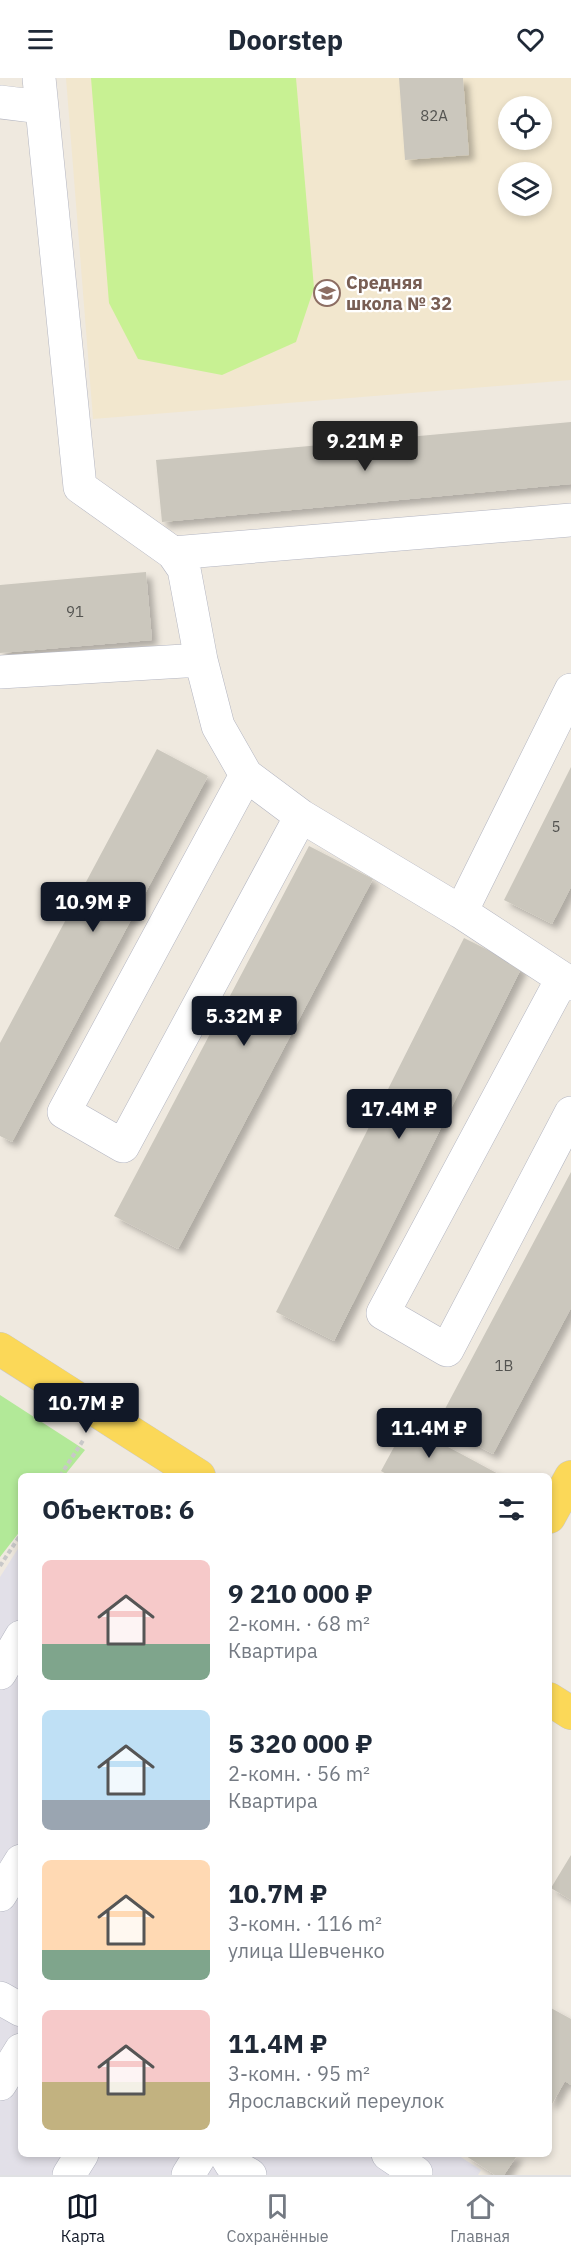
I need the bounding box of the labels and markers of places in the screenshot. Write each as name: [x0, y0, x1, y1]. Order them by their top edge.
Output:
place label: Средняя школа № 32: [346, 271, 452, 315]
school or university icon: Средняя школа № 32: [312, 278, 342, 308]
pin: 9.21M ₽: [310, 421, 420, 472]
pin: 10.9M ₽: [38, 882, 148, 933]
pin: 5.32M ₽: [189, 996, 299, 1047]
pin: 17.4M ₽: [344, 1089, 454, 1140]
pin: 10.7M ₽: [31, 1383, 141, 1434]
pin: 11.4M ₽: [374, 1408, 484, 1459]

